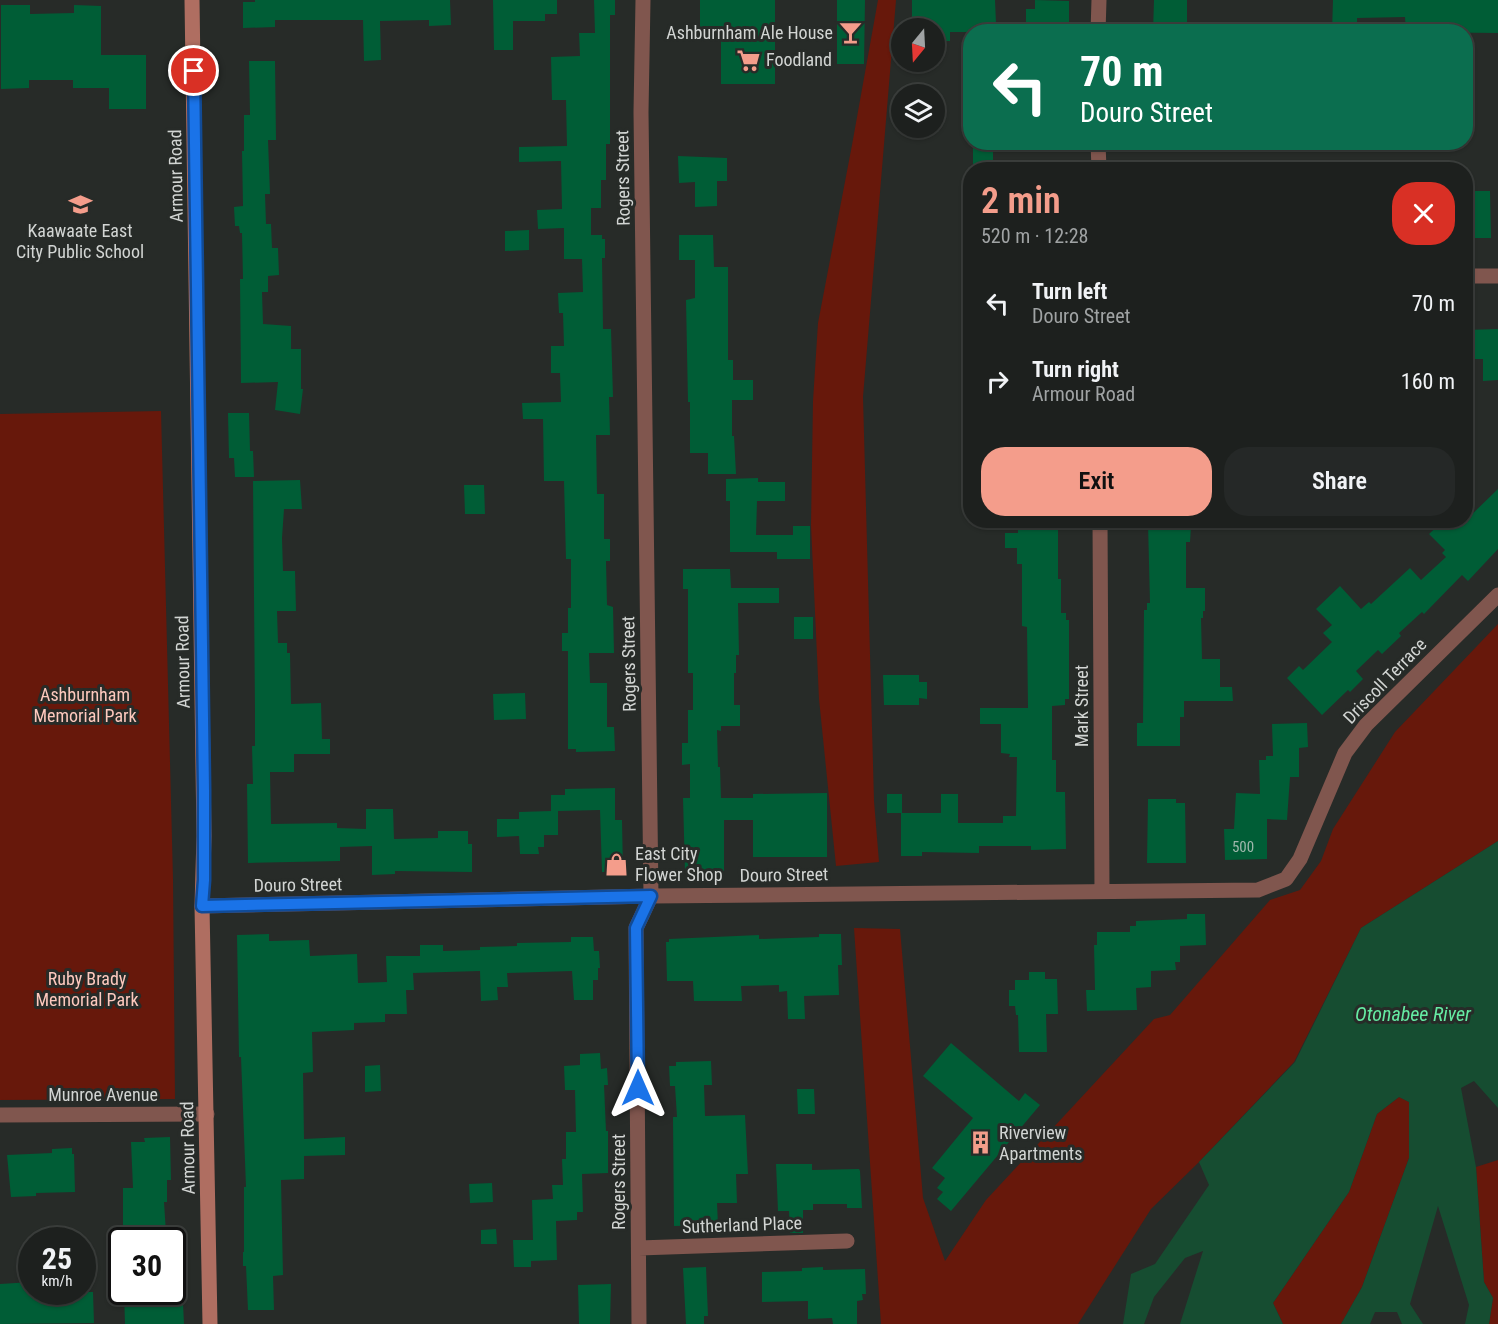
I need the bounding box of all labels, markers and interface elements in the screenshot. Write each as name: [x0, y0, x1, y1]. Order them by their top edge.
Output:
north arrow: [891, 18, 945, 72]
map controls: [891, 18, 945, 138]
bar icon: Ashburnham Ale House: [838, 20, 864, 46]
place label: Ashburnham Ale House: [666, 22, 833, 43]
pin: [168, 45, 219, 96]
supermarket icon: Foodland: [735, 47, 761, 73]
text: 70 m: [1080, 47, 1163, 96]
icon: left: [981, 48, 1059, 126]
place label: Foodland: [766, 49, 832, 70]
icon: arrive: [177, 54, 210, 87]
button: layers: [891, 84, 945, 138]
text: Douro Street: [1080, 97, 1213, 129]
street label: Armour Road: [164, 129, 187, 223]
street label: Rogers Street: [611, 130, 634, 226]
text: 2 min: [981, 180, 1061, 222]
button: close: [1392, 182, 1455, 245]
school or university icon: Kaawaate East City Public School: [67, 192, 93, 218]
place label: Kaawaate East City Public School: [16, 220, 144, 262]
text: 520 m · 12:28: [981, 224, 1088, 248]
text: Turn left: [1032, 279, 1107, 304]
icon: left: [981, 287, 1014, 320]
text: 70 m: [1412, 291, 1455, 316]
text: Douro Street: [1032, 304, 1131, 328]
text: Turn right: [1032, 357, 1119, 382]
icon: right: [981, 365, 1014, 398]
text: 160 m: [1401, 369, 1455, 394]
text: Armour Road: [1032, 382, 1135, 406]
button: Exit: [981, 447, 1212, 516]
button: Share: [1224, 447, 1455, 516]
street label: Armour Road: [171, 615, 194, 709]
street label: Rogers Street: [617, 616, 640, 712]
street label: Driscoll Terrace: [1339, 634, 1431, 728]
street label: Mark Street: [1071, 665, 1092, 747]
park label: Ashburnham Memorial Park: [33, 684, 137, 726]
house number: 500: [1232, 838, 1254, 856]
place label: East City Flower Shop: [635, 843, 723, 885]
shop icon: East City Flower Shop: [604, 851, 630, 877]
street label: Douro Street: [739, 863, 829, 886]
street label: Douro Street: [253, 873, 343, 896]
park label: Ruby Brady Memorial Park: [35, 968, 139, 1010]
water label: Otonabee River: [1355, 1002, 1472, 1026]
position arrow: [606, 1056, 670, 1120]
street label: Munroe Avenue: [48, 1084, 158, 1105]
street label: Armour Road: [176, 1101, 199, 1195]
place label: Riverview Apartments: [999, 1122, 1082, 1164]
building icon: Riverview Apartments: [968, 1130, 994, 1156]
street label: Rogers Street: [608, 1134, 629, 1230]
street label: Sutherland Place: [682, 1212, 802, 1237]
speed limit sign: 30: [108, 1227, 186, 1305]
text: 25: [42, 1241, 72, 1276]
text: km/h: [42, 1272, 72, 1290]

